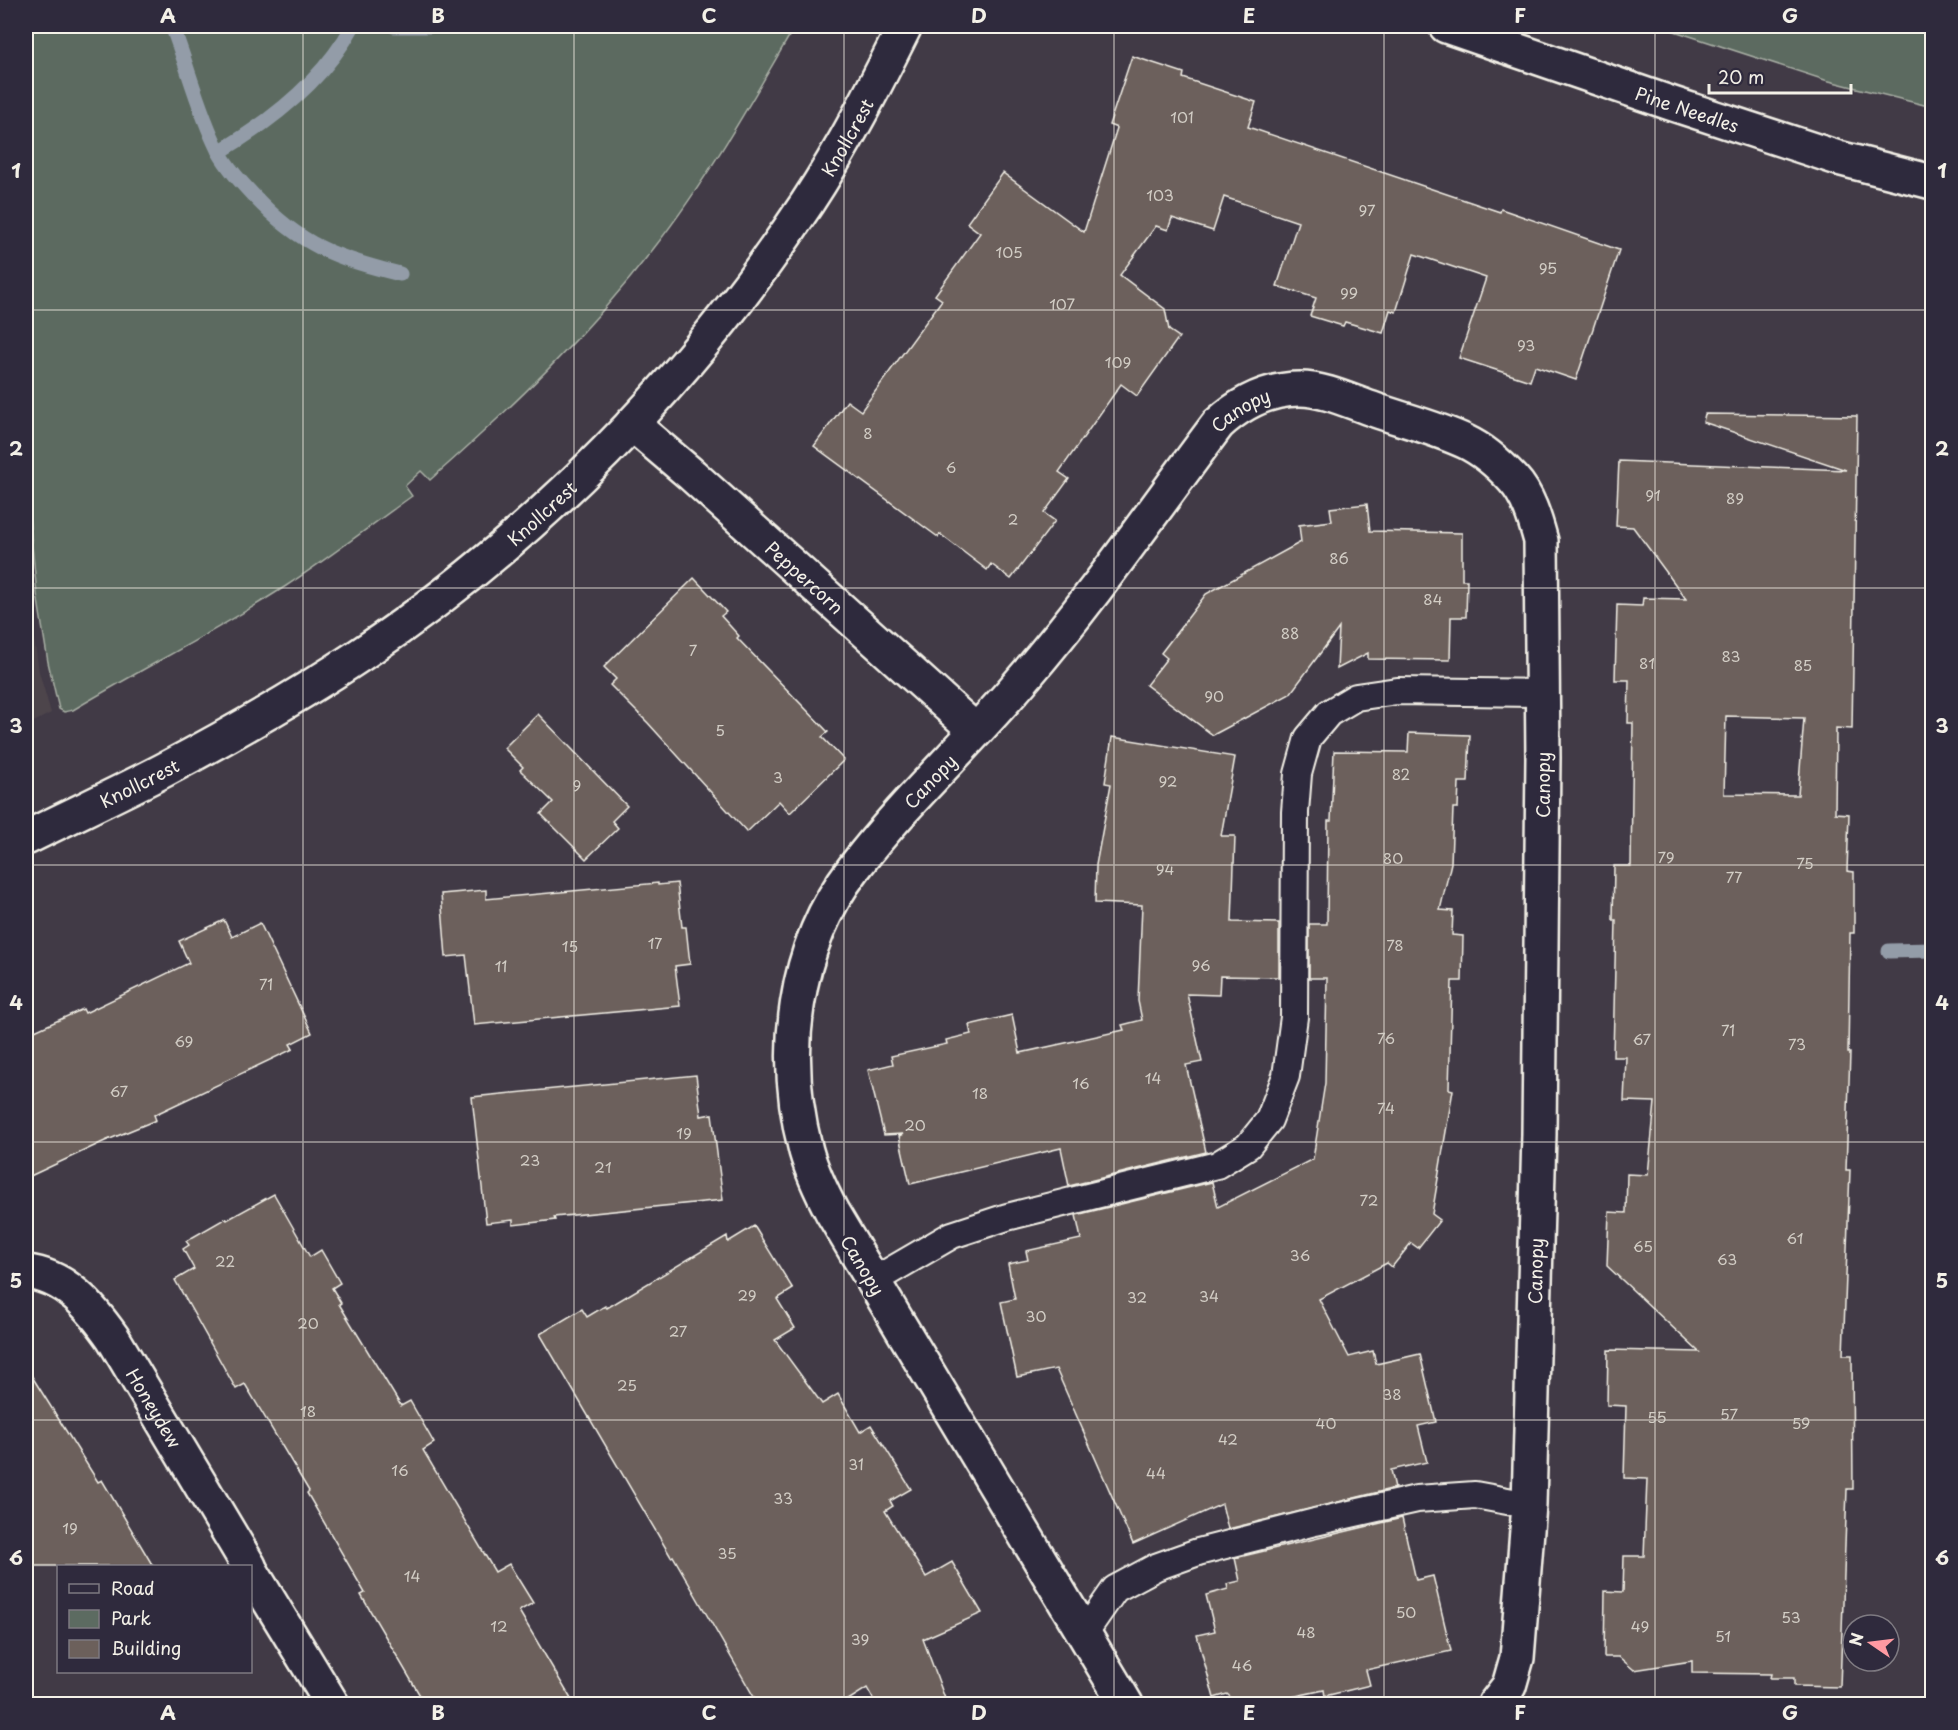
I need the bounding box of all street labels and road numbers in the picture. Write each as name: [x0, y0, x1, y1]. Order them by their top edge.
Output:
street label: Pine Needles: [1632, 79, 1743, 138]
street label: Knollcrest: [814, 93, 879, 181]
street label: Canopy: [1203, 381, 1273, 437]
street label: Knollcrest: [501, 474, 582, 551]
street label: Peppercorn: [760, 534, 850, 620]
street label: Canopy: [897, 747, 962, 814]
street label: Knollcrest: [95, 751, 183, 814]
street label: Canopy: [1529, 752, 1556, 818]
street label: Canopy: [834, 1230, 892, 1300]
street label: Canopy: [1521, 1238, 1549, 1304]
street label: Honeydew: [120, 1363, 189, 1453]

